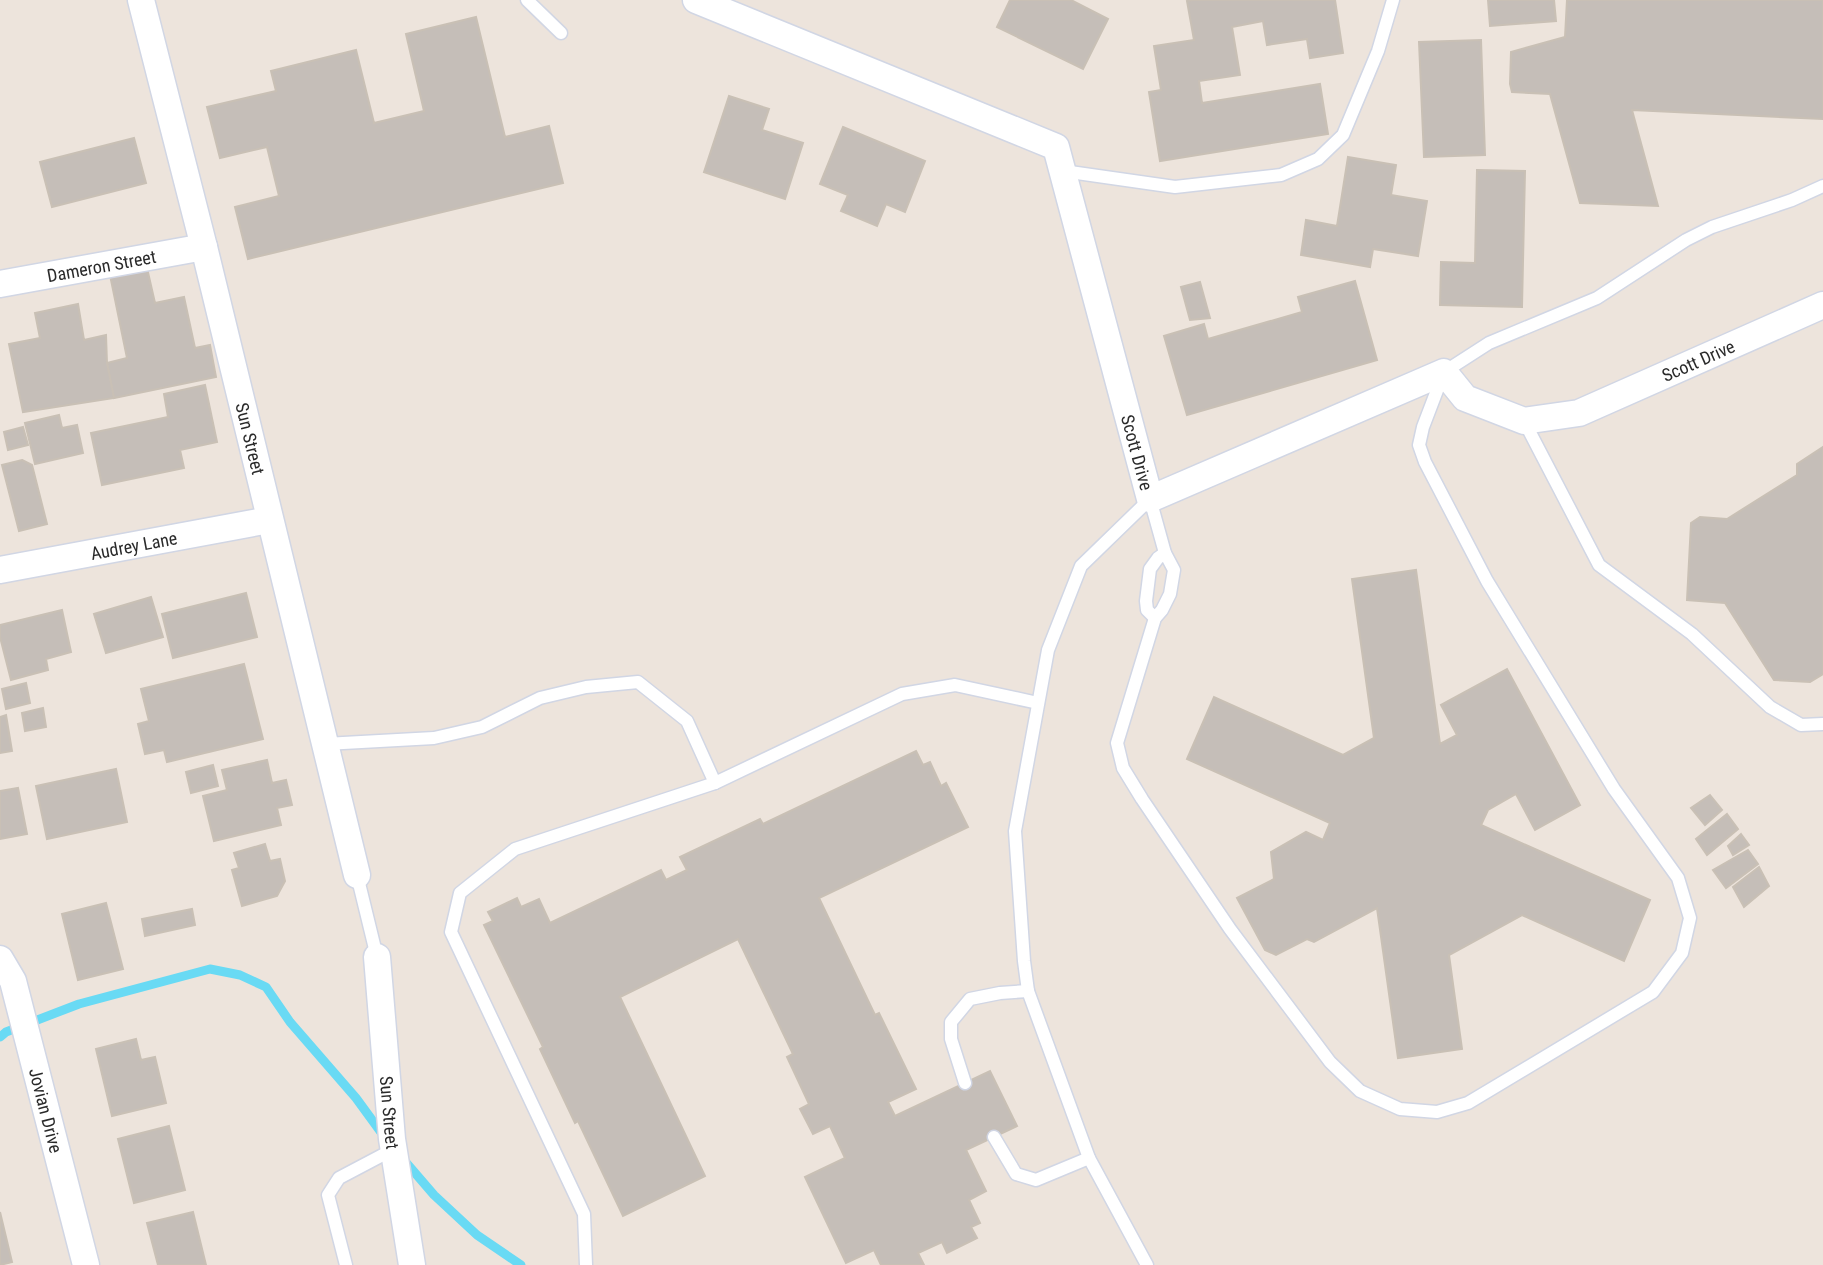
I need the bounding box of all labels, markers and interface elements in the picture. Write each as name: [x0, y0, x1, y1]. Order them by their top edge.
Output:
street label: Dameron Street: [45, 245, 157, 286]
street label: Scott Drive: [1658, 335, 1738, 386]
street label: Sun Street: [232, 400, 270, 476]
street label: Scott Drive: [1117, 412, 1158, 493]
street label: Audrey Lane: [89, 527, 179, 563]
street label: Jovian Drive: [25, 1066, 67, 1155]
street label: Sun Street: [376, 1075, 404, 1150]

